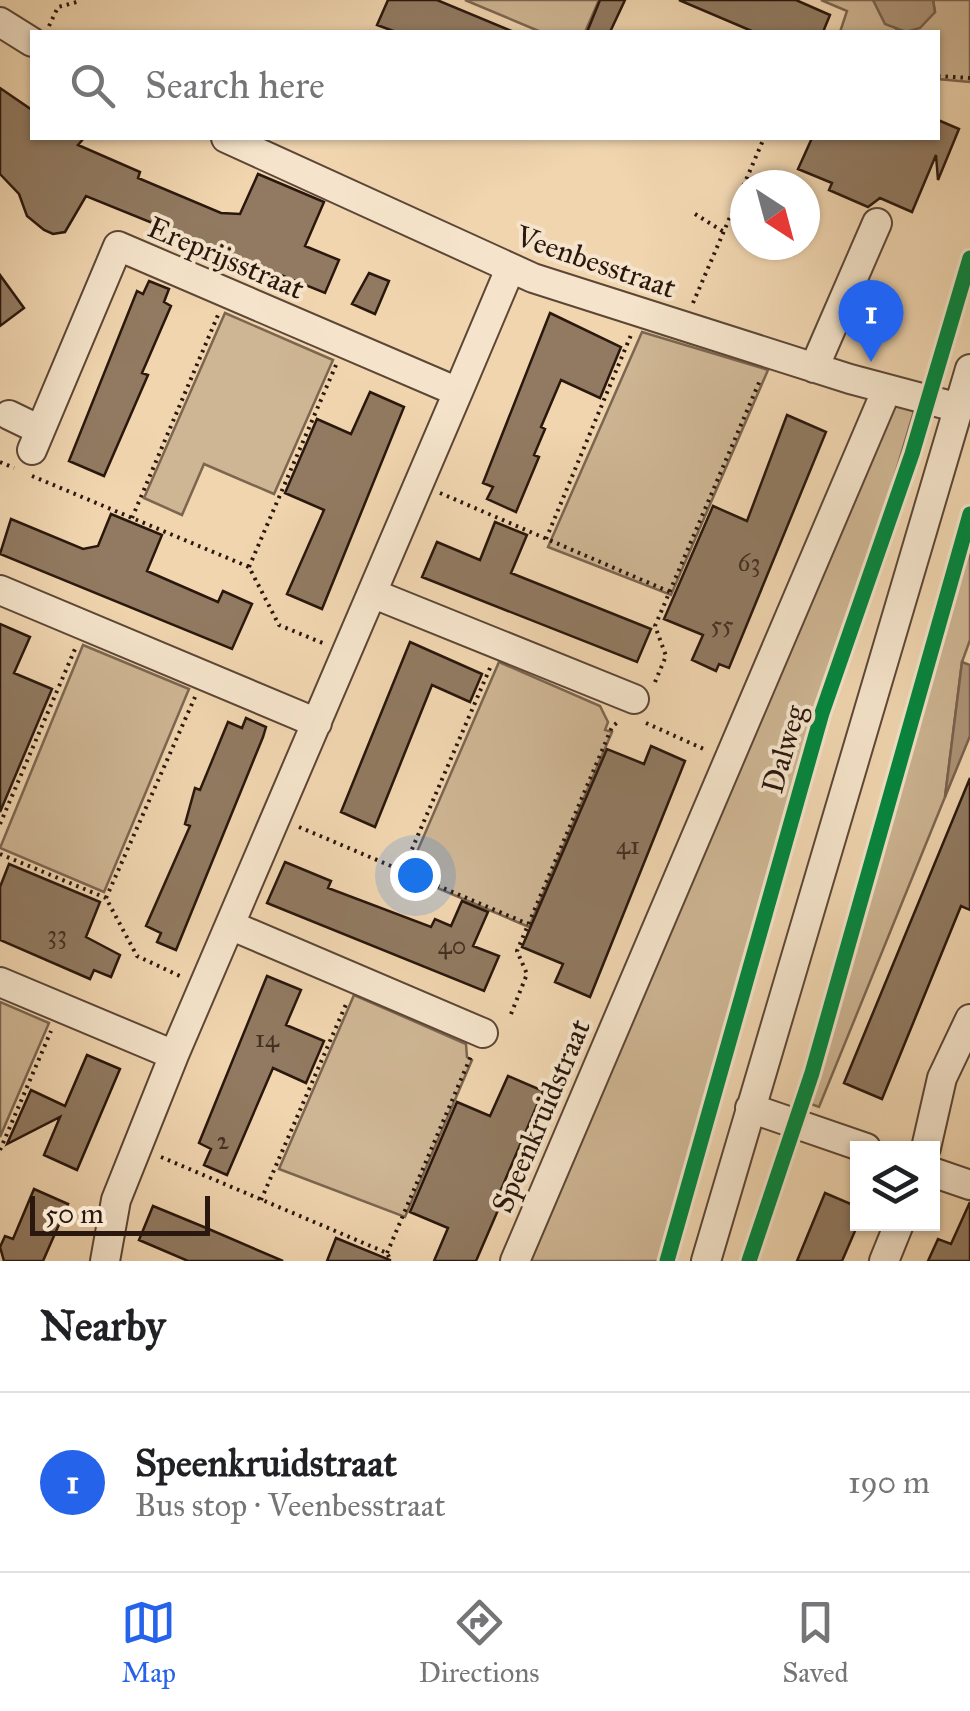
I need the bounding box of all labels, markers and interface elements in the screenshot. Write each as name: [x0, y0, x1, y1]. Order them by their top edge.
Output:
search box: [30, 30, 940, 140]
icon: search: [65, 58, 120, 113]
text: Search here: [145, 62, 325, 108]
north arrow: [730, 170, 820, 260]
street label: Ereprijsstraat: [142, 209, 310, 307]
street label: Veenbesstraat: [510, 218, 681, 306]
pin: 1: [838, 280, 904, 362]
house number: 63: [738, 547, 760, 578]
house number: 55: [710, 609, 734, 640]
street label: Dalweg: [754, 700, 814, 797]
house number: 41: [616, 830, 640, 861]
your location: [390, 850, 441, 901]
house number: 33: [47, 919, 67, 950]
house number: 40: [438, 930, 466, 961]
street label: Speenkruidstraat: [484, 1013, 598, 1218]
house number: 14: [255, 1023, 280, 1054]
house number: 2: [217, 1125, 230, 1156]
map controls: [850, 1141, 940, 1231]
button: layers: [850, 1141, 940, 1231]
scale bar: [30, 1191, 210, 1236]
text: 50 m: [45, 1196, 104, 1231]
text: Nearby: [40, 1300, 165, 1352]
text: Speenkruidstraat: [135, 1440, 397, 1486]
text: 1: [66, 1463, 79, 1502]
text: 190 m: [848, 1463, 930, 1502]
text: Bus stop · Veenbesstraat: [135, 1486, 446, 1525]
tab: Map: [121, 1595, 176, 1690]
tab: Directions: [419, 1595, 540, 1690]
tab: Saved: [782, 1595, 849, 1690]

